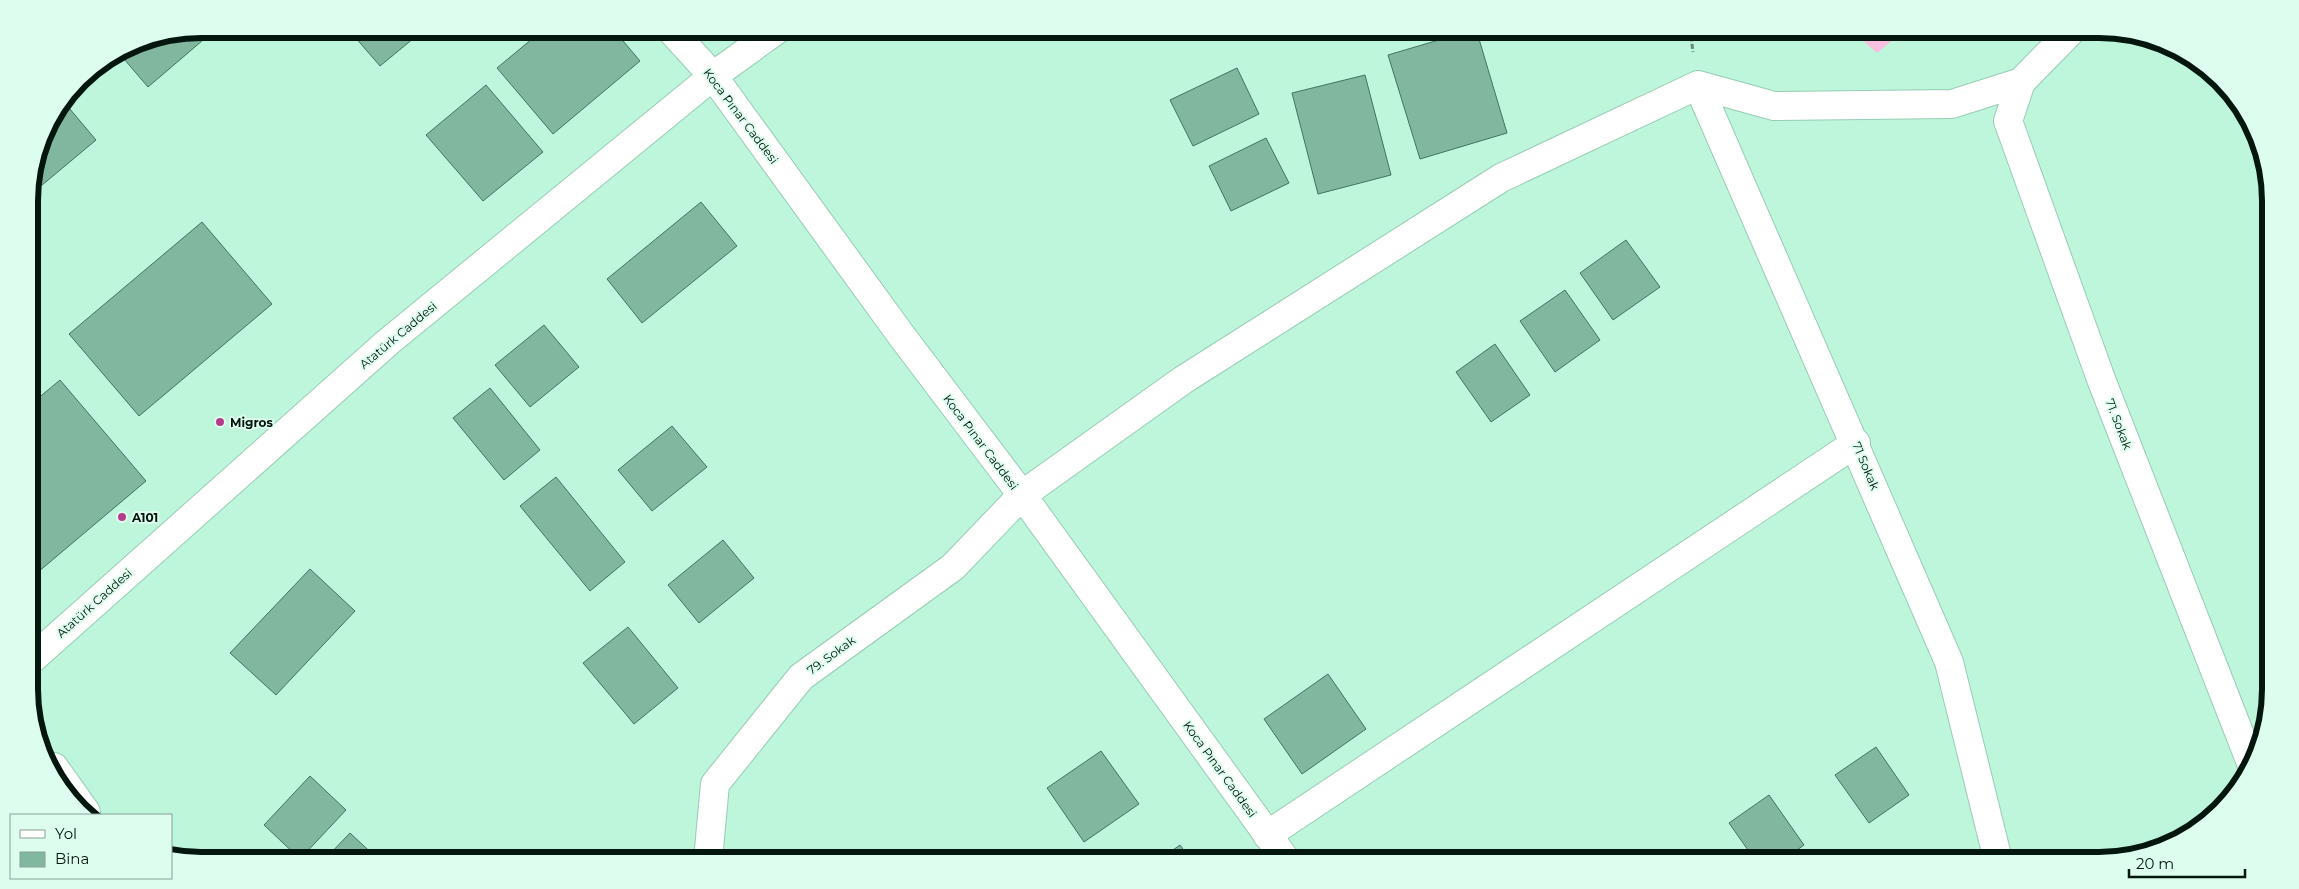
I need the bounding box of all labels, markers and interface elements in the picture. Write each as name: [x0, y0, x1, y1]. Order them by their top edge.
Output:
street label: Koca Pınar Caddesi: [700, 65, 782, 167]
street label: Atatürk Caddesi: [356, 298, 440, 372]
street label: Koca Pınar Caddesi: [940, 391, 1022, 493]
street label: 71. Sokak: [2102, 396, 2136, 452]
place label: Migros: [230, 415, 273, 430]
marker: Migros: [214, 416, 226, 428]
street label: 71 Sokak: [1849, 440, 1883, 493]
place label: A101: [131, 510, 158, 525]
marker: A101: [116, 511, 128, 523]
street label: Atatürk Caddesi: [53, 565, 135, 641]
street label: 79. Sokak: [804, 632, 859, 678]
street label: Koca Pınar Caddesi: [1180, 718, 1260, 820]
legend: [10, 814, 172, 879]
text: Yol: [55, 824, 77, 843]
scale bar: [2129, 846, 2245, 878]
text: Bina: [55, 849, 89, 868]
text: 20 m: [2136, 854, 2174, 873]

